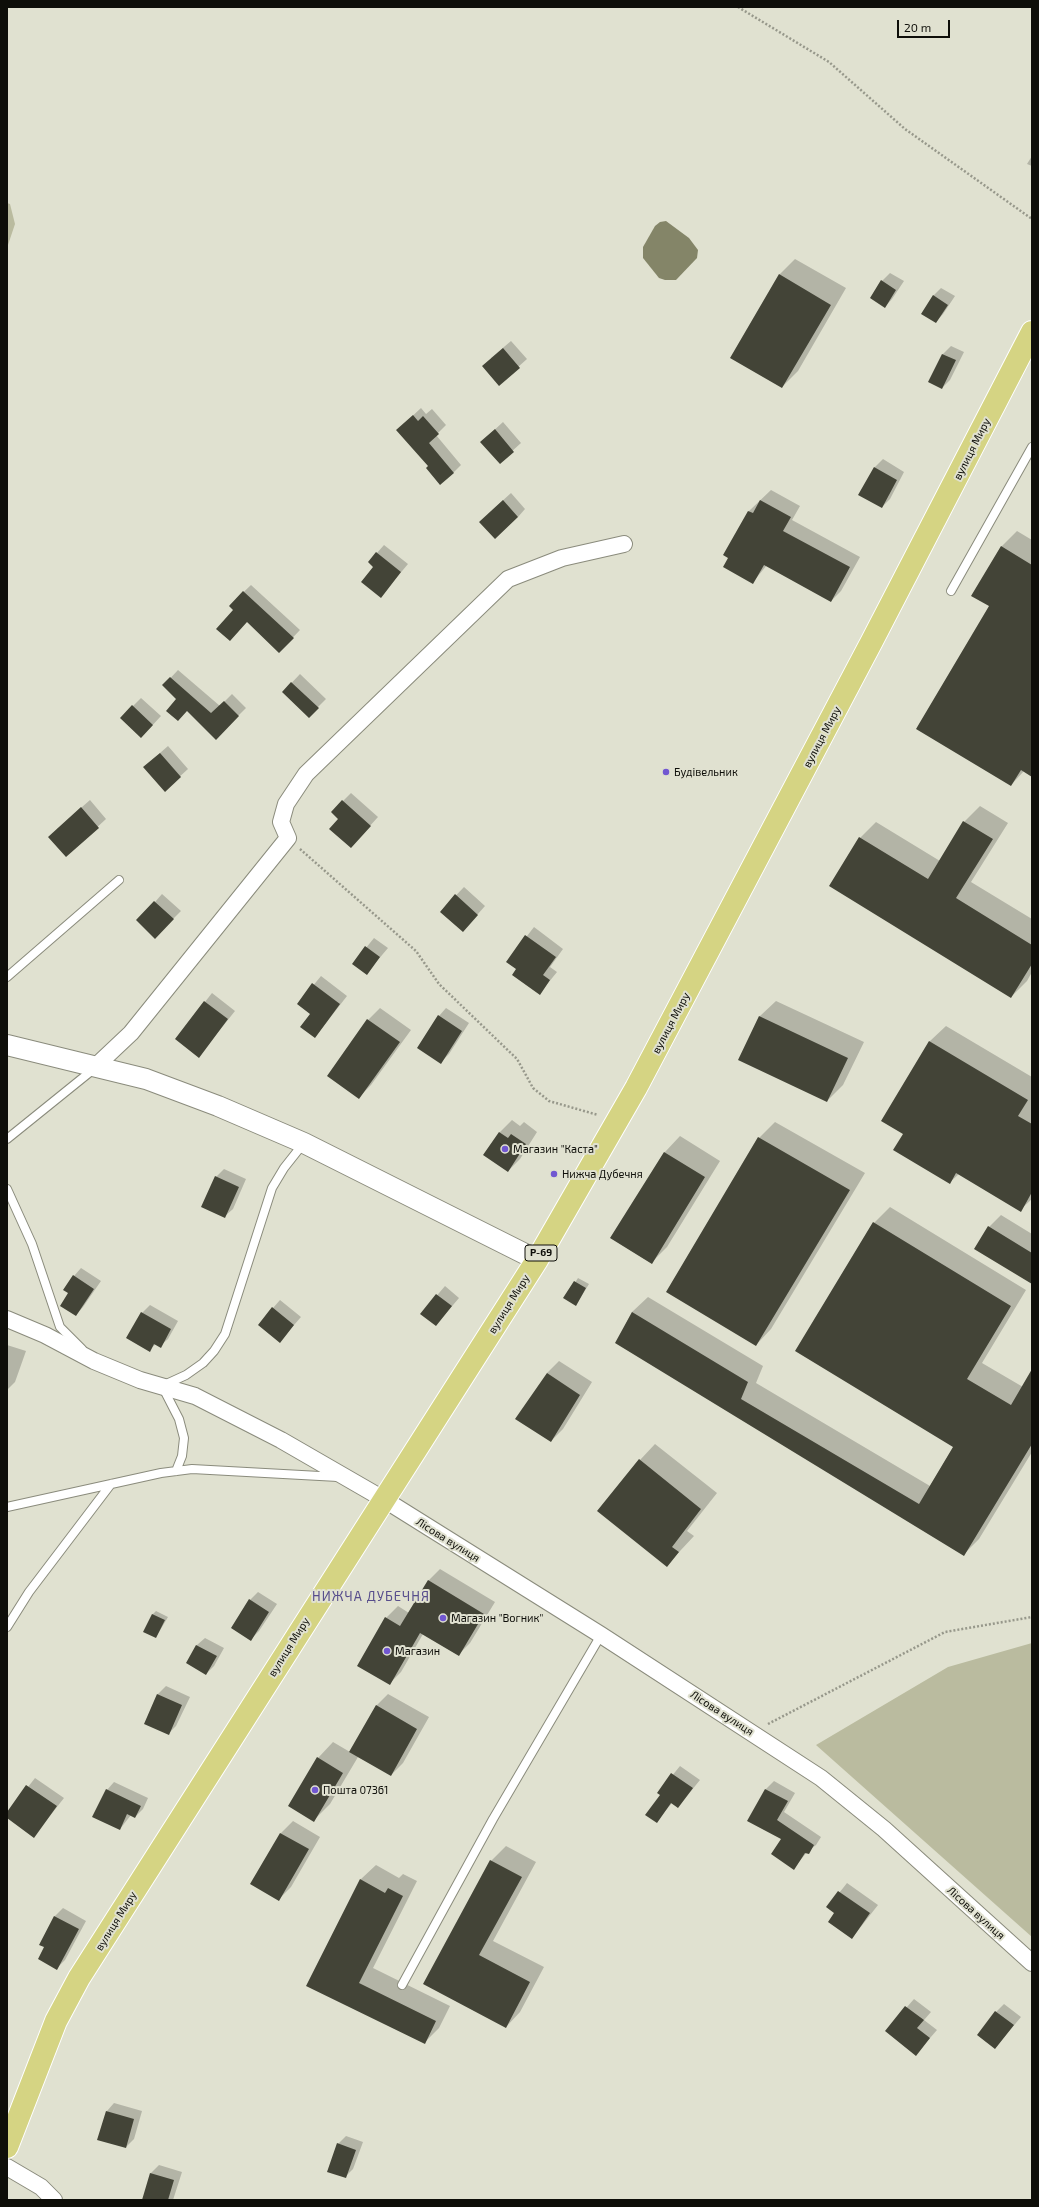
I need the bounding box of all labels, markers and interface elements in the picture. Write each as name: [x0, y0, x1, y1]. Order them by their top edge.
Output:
scale bar: [899, 12, 952, 38]
text: 20 m: [904, 20, 931, 34]
street label: вулиця Миру: [951, 416, 993, 482]
street label: вулиця Миру: [800, 704, 844, 770]
place label: Будівельник: [674, 765, 738, 779]
marker: Будівельник: [661, 767, 671, 777]
street label: вулиця Миру: [649, 990, 693, 1056]
place label: Магазин "Каста": [513, 1142, 598, 1156]
marker: Магазин "Каста": [500, 1144, 510, 1154]
place label: Нижча Дубечня: [562, 1167, 643, 1181]
marker: Нижча Дубечня: [549, 1169, 559, 1179]
road number: Р-69: [525, 1245, 557, 1261]
street label: вулиця Миру: [486, 1272, 532, 1336]
street label: Лісова вулиця: [414, 1515, 482, 1565]
district label: НИЖЧА ДУБЕЧНЯ: [312, 1589, 430, 1605]
place label: Магазин "Вогник": [451, 1611, 543, 1625]
marker: Магазин "Вогник": [438, 1613, 448, 1623]
street label: вулиця Миру: [266, 1615, 312, 1679]
place label: Магазин: [395, 1644, 440, 1658]
marker: Магазин: [382, 1646, 392, 1656]
street label: Лісова вулиця: [688, 1688, 756, 1738]
place label: Пошта 07361: [323, 1783, 388, 1797]
marker: Пошта 07361: [310, 1785, 320, 1795]
street label: Лісова вулиця: [945, 1884, 1007, 1942]
street label: вулиця Миру: [93, 1889, 139, 1953]

